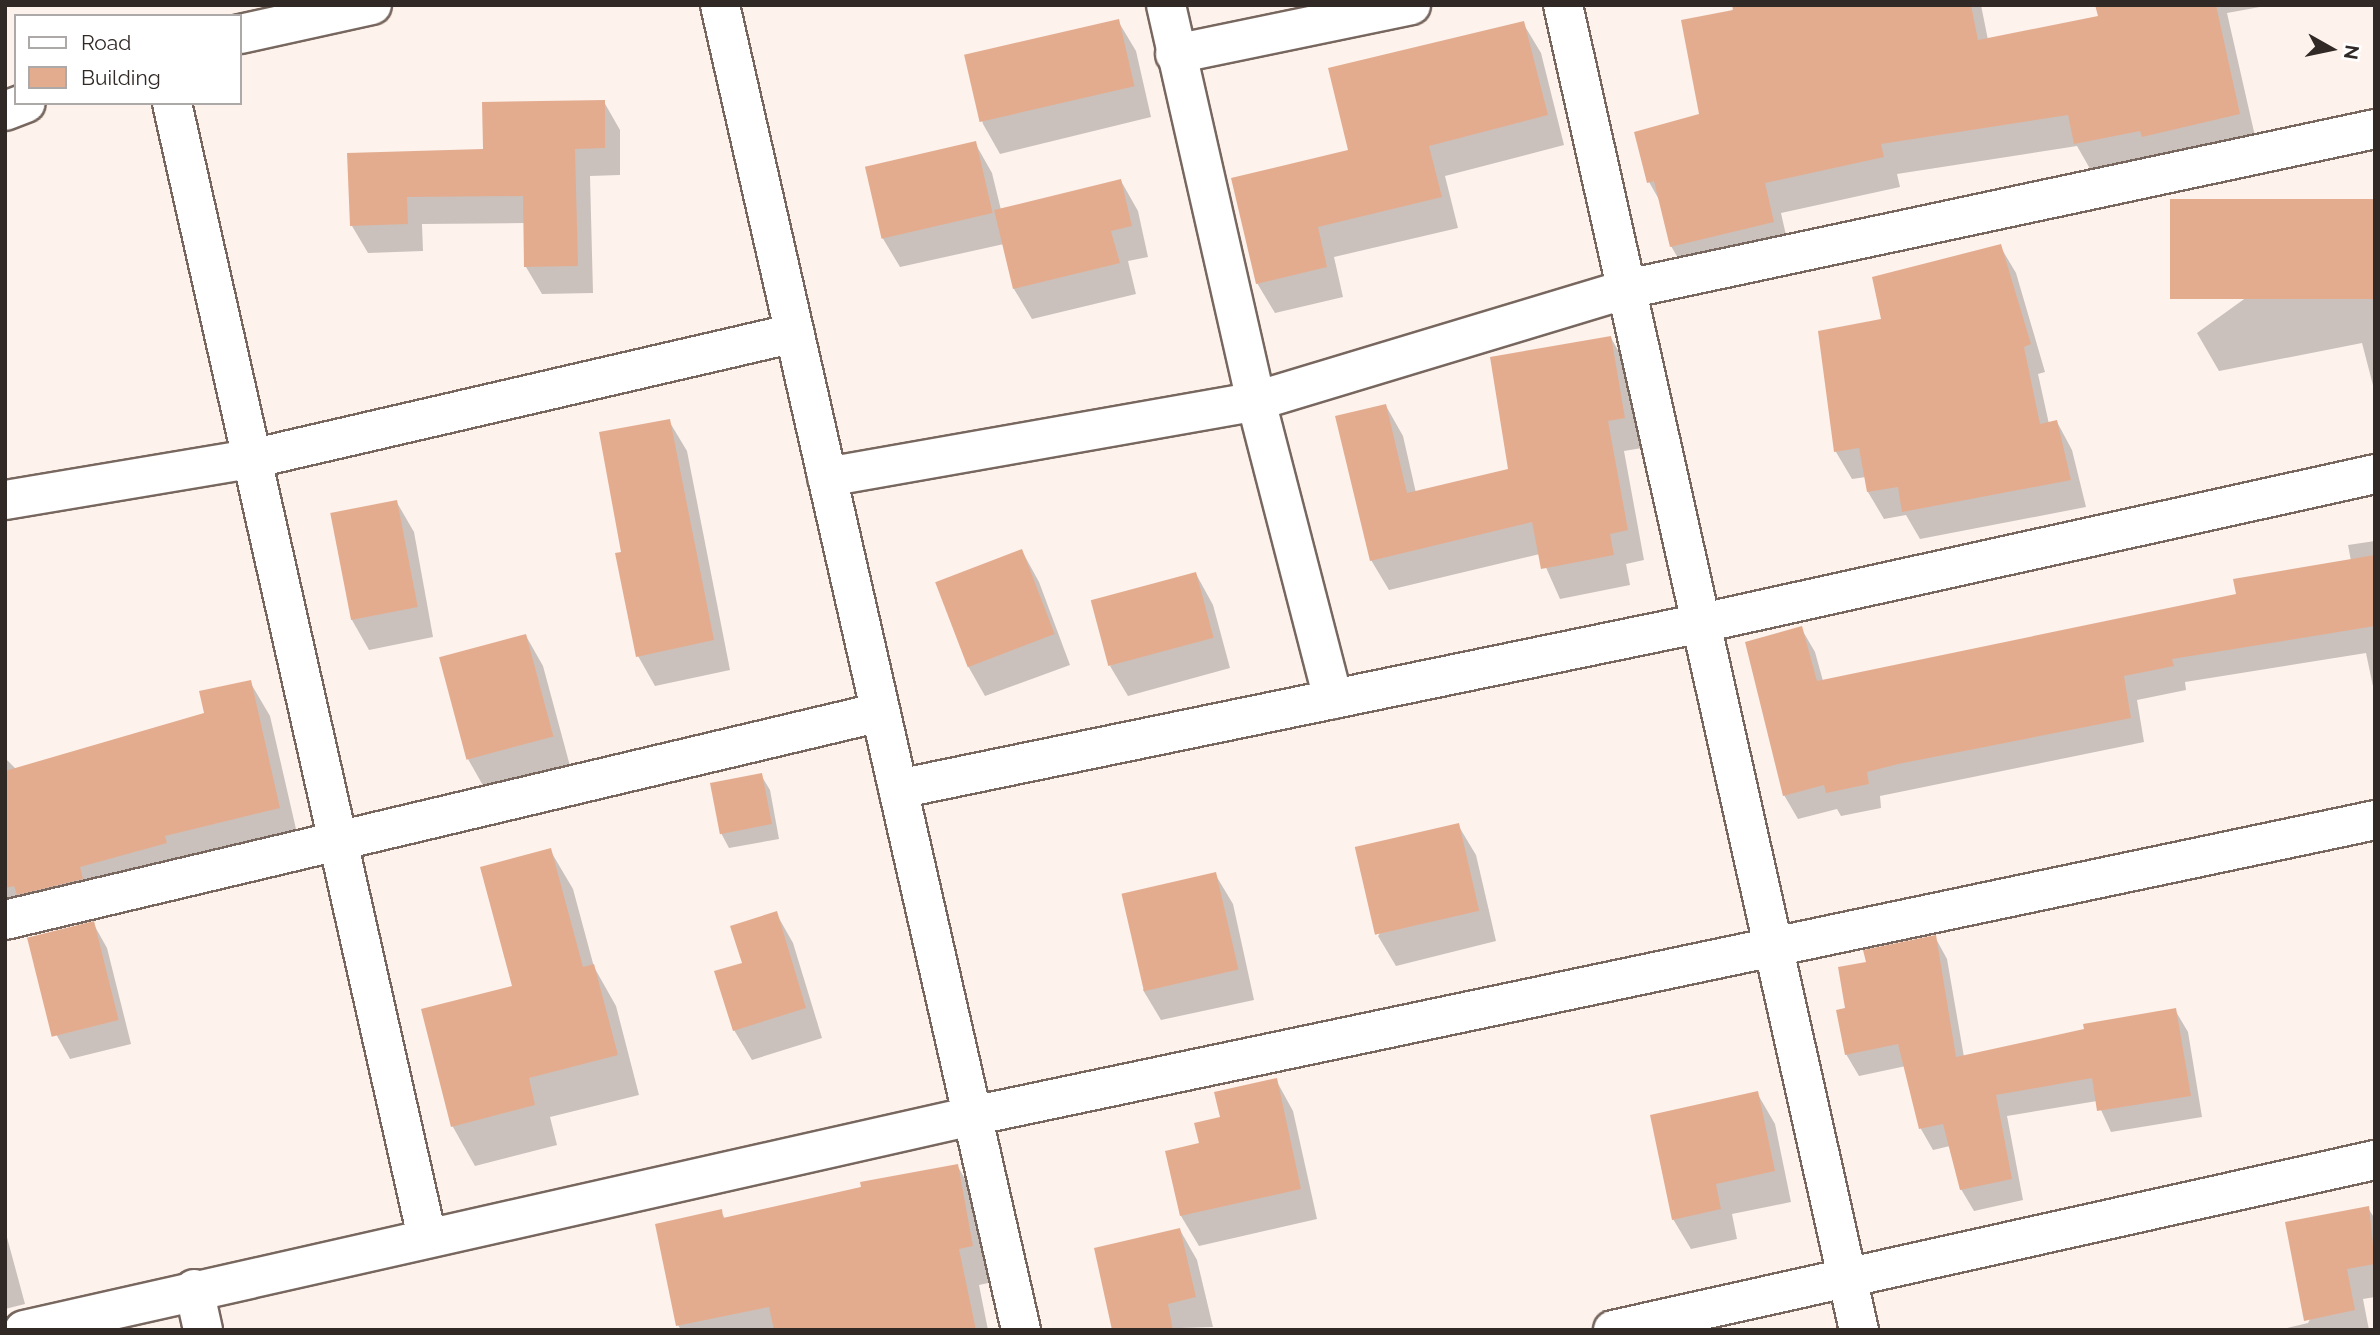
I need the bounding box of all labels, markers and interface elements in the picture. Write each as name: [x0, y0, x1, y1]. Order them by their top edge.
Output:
legend: [14, 14, 242, 105]
north arrow: [2296, 14, 2366, 84]
text: Road: [81, 30, 131, 55]
text: N: [2340, 43, 2364, 61]
text: Building: [81, 65, 161, 90]

